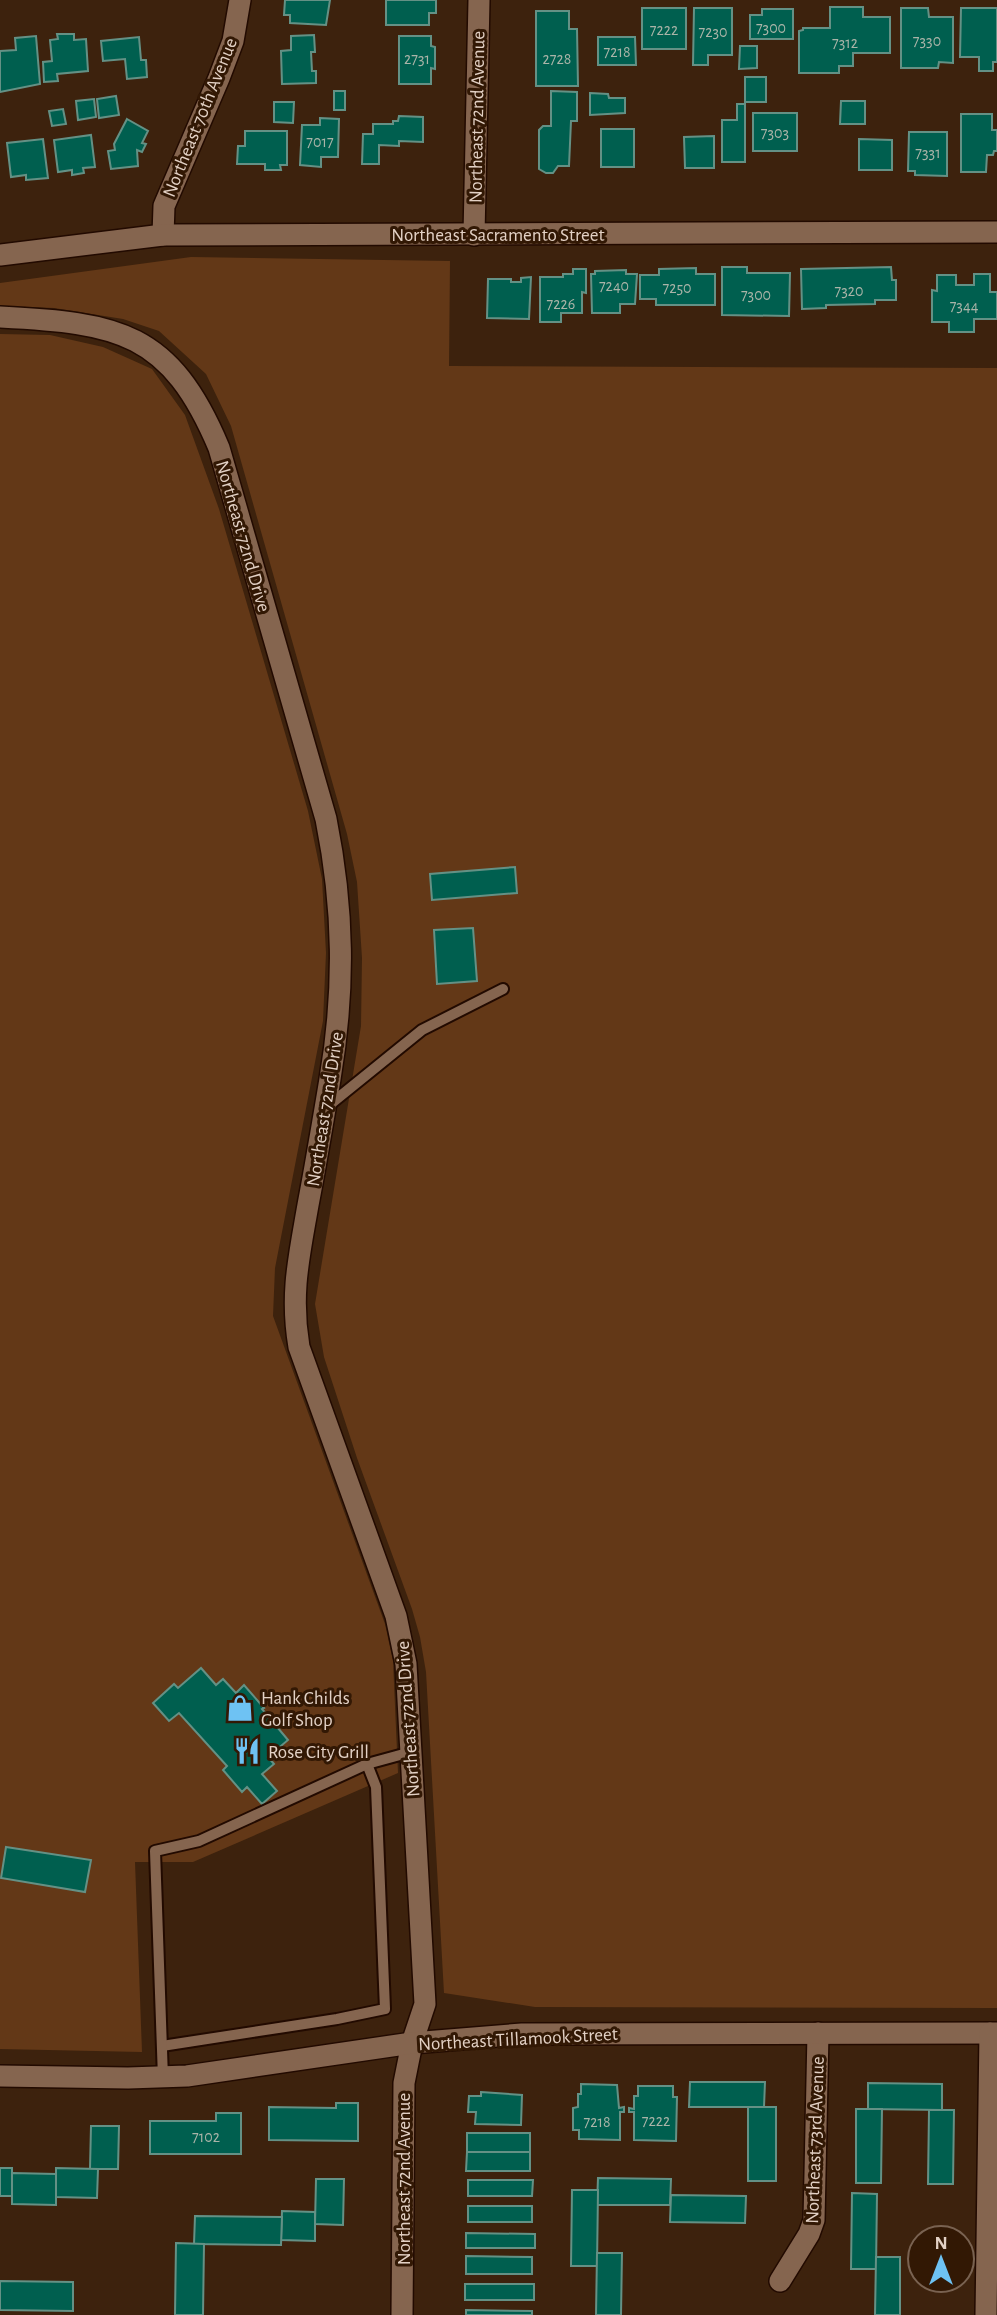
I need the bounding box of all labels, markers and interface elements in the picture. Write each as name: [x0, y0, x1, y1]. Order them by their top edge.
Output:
house number: 7300: [756, 20, 786, 36]
house number: 7222: [650, 22, 678, 38]
house number: 7230: [699, 24, 728, 40]
street label: Northeast 72nd Avenue: [466, 31, 489, 203]
house number: 7330: [913, 33, 941, 49]
street label: Northeast 70th Avenue: [160, 35, 241, 200]
house number: 7312: [832, 35, 858, 51]
house number: 7218: [603, 44, 631, 60]
house number: 2731: [404, 51, 430, 67]
house number: 2728: [543, 51, 571, 67]
house number: 7303: [761, 125, 789, 141]
house number: 7017: [306, 134, 334, 150]
house number: 7331: [915, 145, 941, 161]
street label: Northeast Sacramento Street: [391, 226, 605, 245]
house number: 7240: [599, 278, 629, 294]
house number: 7250: [662, 280, 692, 296]
house number: 7320: [835, 283, 864, 299]
house number: 7300: [741, 287, 771, 303]
house number: 7226: [547, 296, 575, 312]
house number: 7344: [950, 298, 979, 314]
street label: Northeast 72nd Drive: [212, 459, 273, 614]
street label: Northeast 72nd Drive: [304, 1030, 347, 1188]
street label: Northeast 72nd Drive: [394, 1640, 423, 1798]
place label: Hank Childs Golf Shop: [261, 1689, 350, 1730]
shop icon: Hank Childs Golf Shop: [225, 1693, 255, 1723]
restaurant icon: Rose City Grill: [232, 1736, 262, 1766]
place label: Rose City Grill: [268, 1743, 369, 1762]
street label: Northeast Tillamook Street: [418, 2025, 618, 2054]
street label: Northeast 73rd Avenue: [803, 2056, 828, 2224]
street label: Northeast 72nd Avenue: [395, 2093, 414, 2265]
house number: 7222: [642, 2113, 670, 2129]
house number: 7218: [583, 2114, 611, 2130]
house number: 7102: [192, 2129, 220, 2145]
north arrow: [906, 2224, 976, 2294]
text: N: [934, 2234, 948, 2253]

